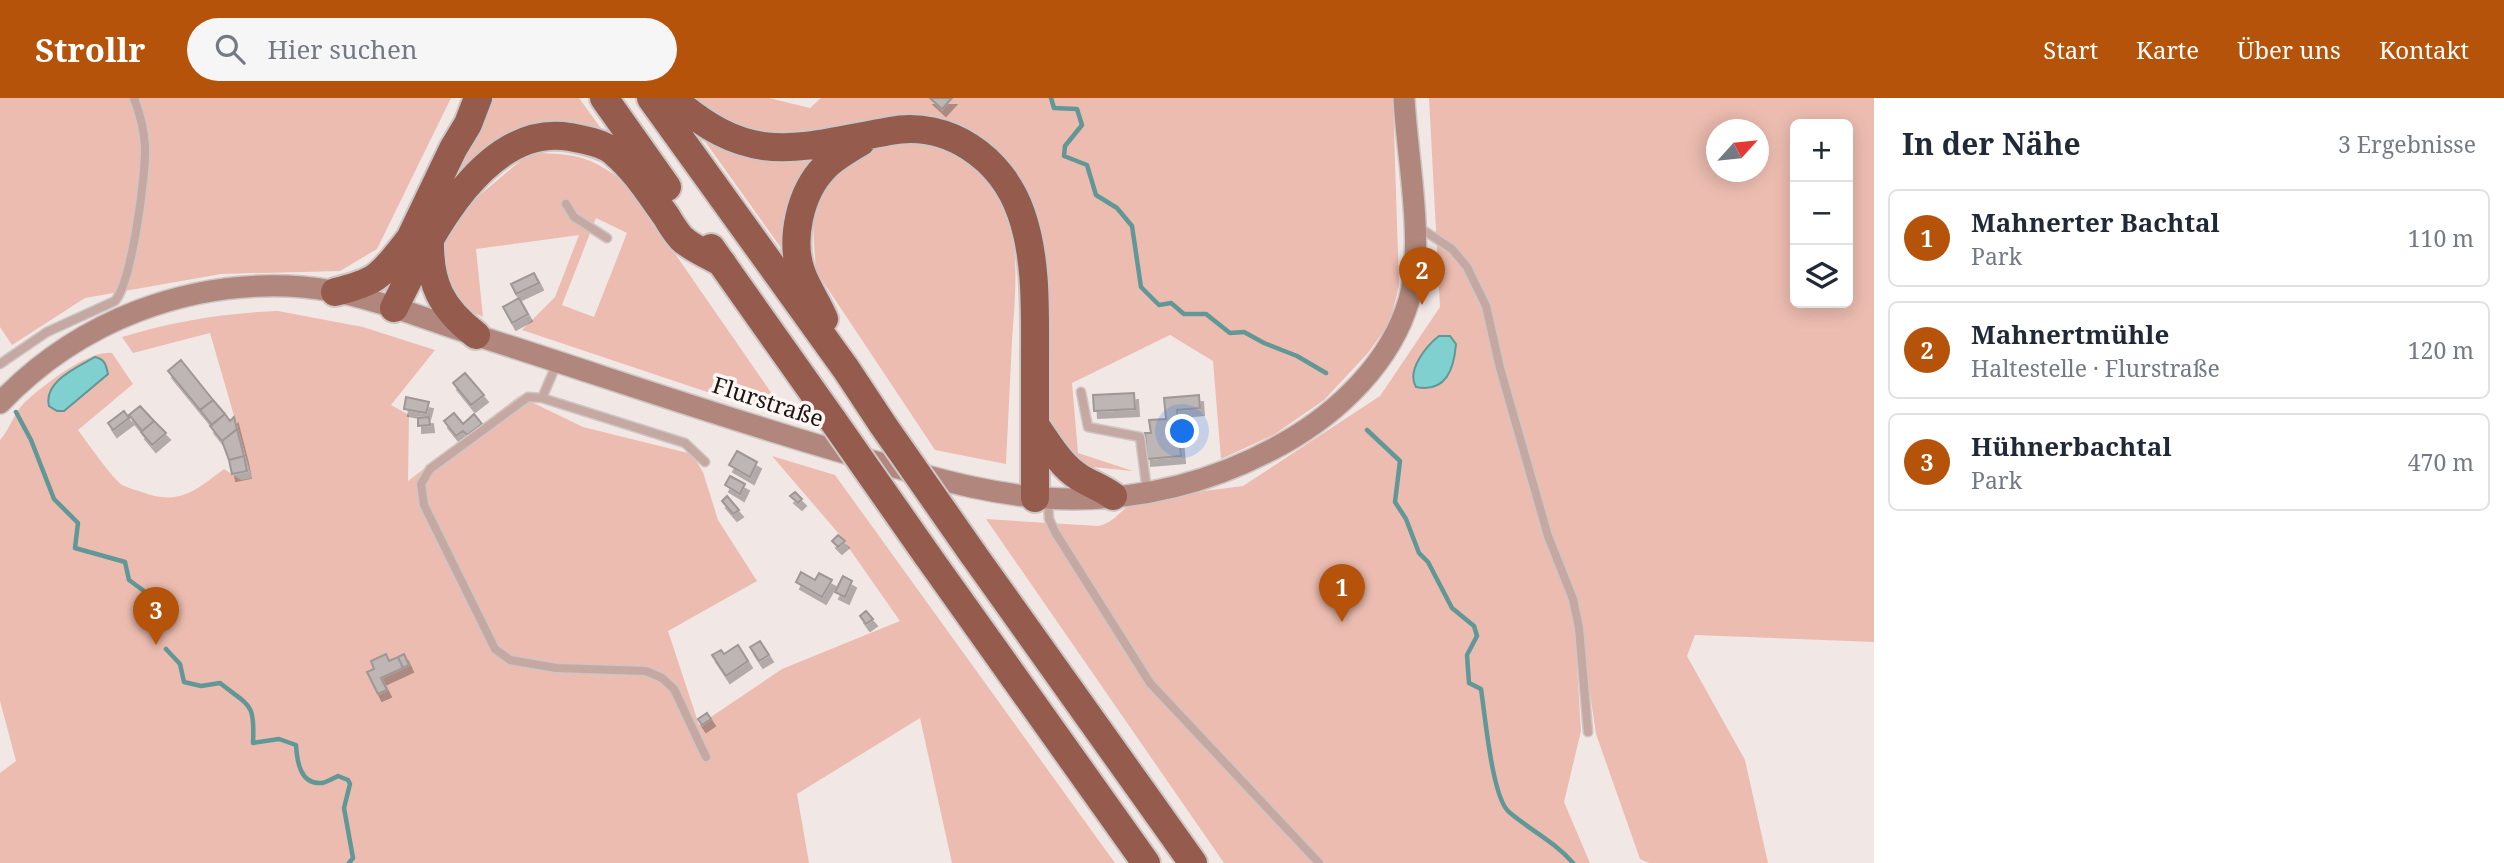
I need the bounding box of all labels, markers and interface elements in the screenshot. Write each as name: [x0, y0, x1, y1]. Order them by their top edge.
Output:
search box: [187, 18, 677, 81]
text: Strollr: [35, 27, 145, 72]
icon: search: [211, 30, 249, 68]
text: Hier suchen: [267, 31, 418, 67]
text: Start: [2043, 33, 2098, 66]
text: Karte: [2136, 33, 2199, 66]
text: Über uns: [2237, 33, 2341, 66]
text: Kontakt: [2379, 33, 2469, 66]
north arrow: [1706, 119, 1769, 182]
map controls: [1790, 119, 1853, 308]
button: +: [1790, 119, 1853, 182]
text: In der Nähe: [1902, 123, 2081, 164]
text: 3 Ergebnisse: [2338, 128, 2476, 160]
button: −: [1790, 182, 1853, 245]
text: Mahnerter Bachtal: [1971, 204, 2220, 240]
text: 1: [1921, 222, 1934, 254]
text: 110 m: [2408, 222, 2474, 254]
text: Park: [1971, 240, 2022, 272]
button: layers: [1790, 245, 1853, 308]
pin: 2: [1399, 247, 1445, 305]
text: Mahnertmühle: [1971, 316, 2169, 352]
text: 2: [1921, 334, 1934, 366]
text: 120 m: [2408, 334, 2474, 366]
text: Haltestelle · Flurstraße: [1971, 352, 2220, 384]
street label: Flurstraße: [709, 368, 828, 434]
your location: [1165, 414, 1199, 448]
text: Hühnerbachtal: [1971, 428, 2172, 464]
text: 3: [1921, 446, 1934, 478]
text: 470 m: [2408, 446, 2474, 478]
text: Park: [1971, 464, 2022, 496]
pin: 1: [1319, 564, 1365, 622]
pin: 3: [133, 587, 179, 645]

